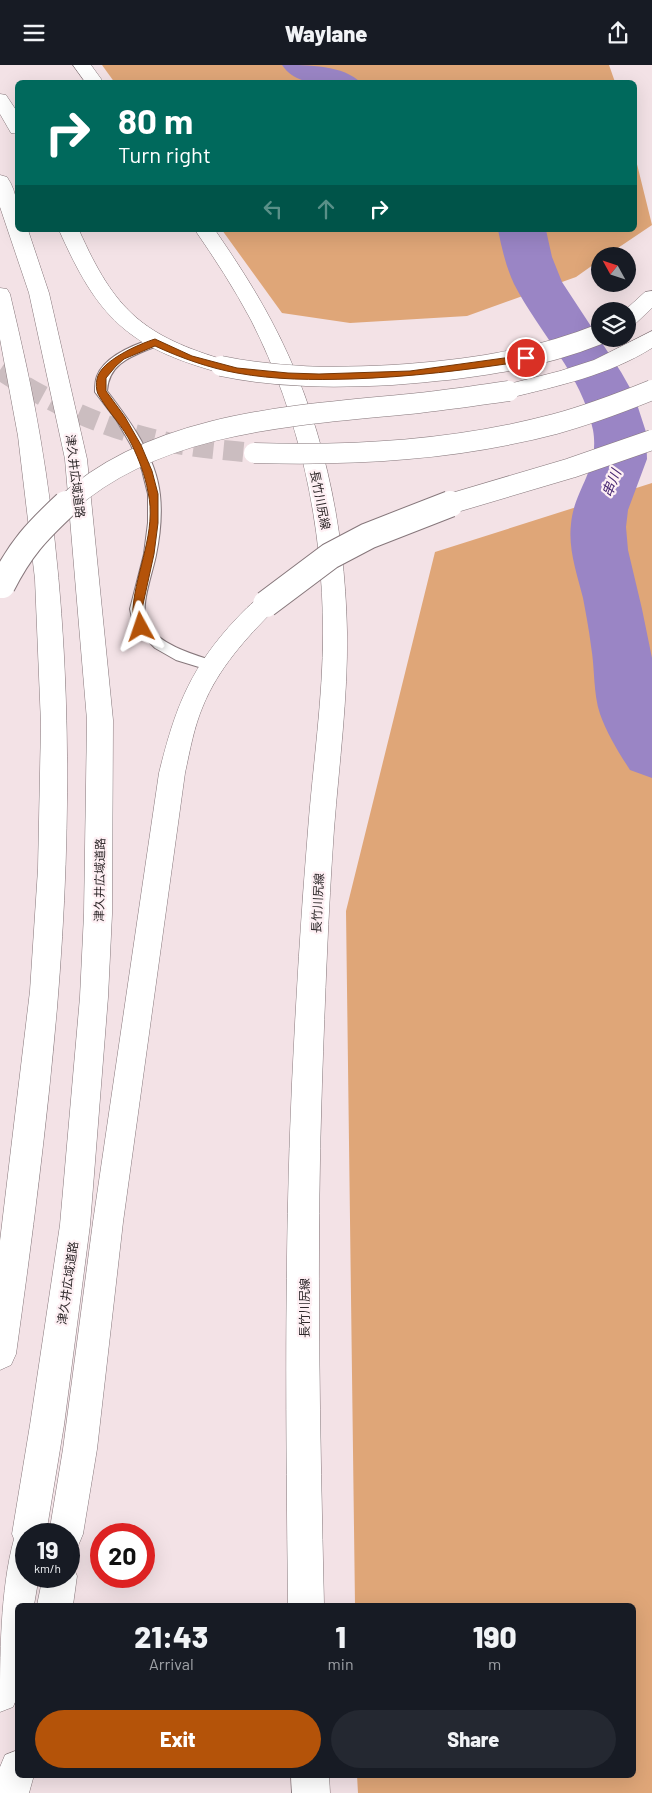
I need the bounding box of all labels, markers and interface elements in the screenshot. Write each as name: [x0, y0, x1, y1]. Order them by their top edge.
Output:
icon: menu: [20, 19, 48, 47]
icon: share: [604, 19, 632, 47]
text: Waylane: [285, 20, 367, 46]
text: 80 m: [118, 99, 193, 141]
icon: right: [35, 100, 100, 165]
text: Turn right: [118, 141, 211, 167]
icon: left: [259, 195, 287, 223]
icon: ahead: [312, 195, 340, 223]
icon: right: [365, 195, 393, 223]
north arrow: [591, 247, 636, 293]
map controls: [591, 247, 636, 347]
button: layers: [591, 302, 636, 347]
pin: [505, 337, 547, 379]
icon: arrive: [512, 344, 540, 372]
street label: 津久井広域道路: [64, 433, 88, 519]
water label: 串川: [598, 465, 625, 499]
street label: 長竹川尻線: [308, 469, 334, 531]
position arrow: [114, 600, 166, 652]
street label: 津久井広域道路: [91, 838, 107, 922]
street label: 長竹川尻線: [308, 873, 326, 933]
street label: 津久井広域道路: [54, 1240, 80, 1326]
street label: 長竹川尻線: [297, 1278, 311, 1338]
speed limit sign: 20: [90, 1523, 155, 1588]
text: 19: [36, 1534, 59, 1564]
text: km/h: [34, 1561, 61, 1575]
text: 21:43: [134, 1618, 208, 1654]
text: 1: [335, 1618, 346, 1654]
text: 190: [473, 1618, 517, 1654]
text: Arrival: [149, 1654, 194, 1673]
text: min: [328, 1654, 354, 1673]
text: m: [488, 1654, 501, 1673]
button: Exit: [35, 1710, 321, 1768]
button: Share: [331, 1710, 616, 1768]

